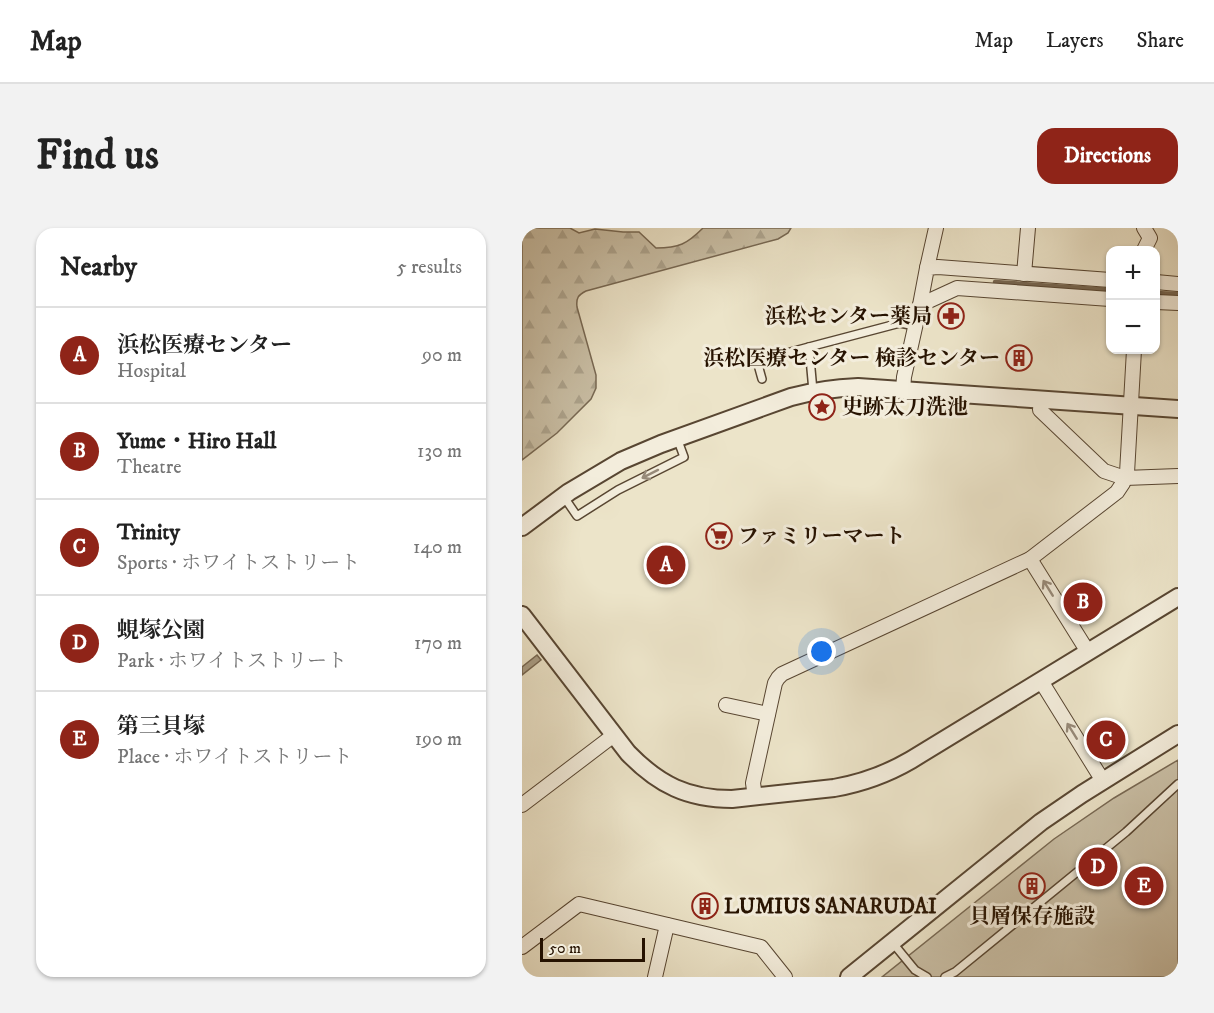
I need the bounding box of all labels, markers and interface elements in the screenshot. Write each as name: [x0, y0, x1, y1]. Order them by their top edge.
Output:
text: Map: [30, 24, 82, 59]
text: Map: [974, 28, 1013, 54]
text: Layers: [1046, 28, 1104, 54]
text: Share: [1137, 28, 1184, 54]
button: Directions: [1037, 128, 1178, 184]
text: Find us: [36, 130, 159, 182]
map controls: [1106, 246, 1160, 354]
button: +: [1106, 246, 1160, 300]
text: Nearby: [60, 251, 137, 284]
text: 5 results: [397, 255, 462, 280]
button: −: [1106, 300, 1160, 354]
pharmacy icon: 浜松センター薬局: [936, 301, 966, 331]
place label: 浜松センター薬局: [765, 304, 932, 330]
text: 浜松医療センター: [117, 332, 292, 359]
text: A: [73, 343, 86, 368]
text: 90 m: [422, 343, 462, 368]
building icon: 浜松医療センター 検診センター: [1004, 343, 1034, 373]
place label: 浜松医療センター 検診センター: [703, 346, 1000, 372]
text: Hospital: [117, 359, 186, 384]
place icon: 史跡太刀洗池: [807, 392, 837, 422]
place label: 史跡太刀洗池: [842, 395, 968, 421]
text: Yume・Hiro Hall: [117, 428, 276, 455]
text: B: [73, 439, 86, 464]
text: 130 m: [417, 439, 462, 464]
text: Theatre: [117, 455, 181, 480]
one-way arrow: [641, 468, 659, 480]
text: Trinity: [117, 519, 180, 546]
supermarket icon: ファミリーマート: [704, 521, 734, 551]
place label: ファミリーマート: [738, 524, 906, 550]
text: C: [73, 535, 86, 560]
text: 140 m: [413, 535, 462, 560]
pin: A: [646, 542, 686, 588]
text: Sports · ホワイトストリート: [117, 551, 360, 576]
one-way arrow: [1041, 580, 1053, 597]
pin: B: [1064, 580, 1102, 625]
text: 蜆塚公園: [117, 617, 205, 644]
text: D: [72, 631, 87, 656]
text: 170 m: [414, 631, 462, 656]
your location: [807, 637, 836, 666]
text: Park · ホワイトストリート: [117, 649, 347, 674]
text: 第三貝塚: [117, 713, 205, 740]
pin: C: [1086, 718, 1126, 762]
one-way arrow: [1066, 723, 1078, 740]
text: E: [72, 727, 87, 752]
text: 190 m: [415, 727, 462, 752]
text: Place · ホワイトストリート: [117, 745, 353, 770]
pin: D: [1078, 844, 1118, 890]
pin: E: [1124, 864, 1164, 908]
building icon: 貝層保存施設: [1017, 871, 1047, 901]
building icon: LUMIUS SANARUDAI: [690, 891, 720, 921]
place label: LUMIUS SANARUDAI: [724, 894, 937, 920]
place label: 貝層保存施設: [969, 904, 1095, 930]
scale bar: [540, 935, 645, 962]
text: 50 m: [549, 938, 581, 958]

